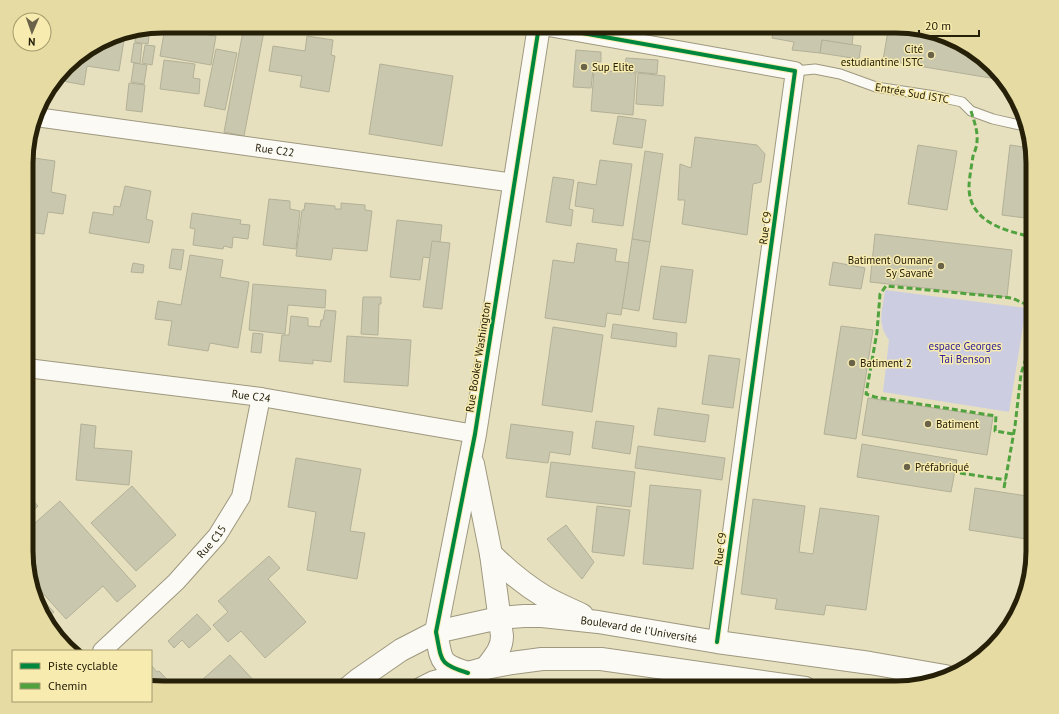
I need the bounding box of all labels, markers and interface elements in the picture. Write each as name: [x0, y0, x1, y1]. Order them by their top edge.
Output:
north arrow: [12, 12, 52, 52]
scale bar: [919, 12, 979, 38]
text: 20 m: [925, 18, 951, 33]
text: N: [28, 35, 36, 49]
place label: Cité estudiantine ISTC: [841, 42, 923, 69]
marker: Cité estudiantine ISTC: [926, 50, 936, 60]
place label: Sup Elite: [592, 60, 634, 74]
marker: Sup Elite: [579, 62, 589, 72]
street label: Entrée Sud ISTC: [874, 80, 950, 106]
street label: Rue C22: [254, 140, 295, 160]
street label: Rue C9: [756, 211, 774, 245]
place label: Batiment Oumane Sy Savané: [848, 253, 933, 280]
marker: Batiment Oumane Sy Savané: [936, 261, 946, 271]
street label: Rue Booker Washington: [462, 301, 494, 413]
park label: espace Georges Tai Benson: [929, 339, 1002, 366]
place label: Batiment 2: [860, 356, 912, 370]
marker: Batiment 2: [847, 358, 857, 368]
street label: Rue C24: [231, 386, 272, 406]
place label: Batiment: [936, 417, 979, 431]
marker: Batiment: [923, 419, 933, 429]
place label: Préfabriqué: [915, 460, 970, 474]
marker: Préfabriqué: [902, 462, 912, 472]
street label: Rue C15: [194, 522, 229, 561]
street label: Rue C9: [711, 532, 729, 566]
street label: Boulevard de l'Université: [580, 613, 699, 646]
legend: [12, 650, 152, 702]
text: Piste cyclable: [48, 658, 118, 673]
text: Chemin: [48, 678, 87, 693]

